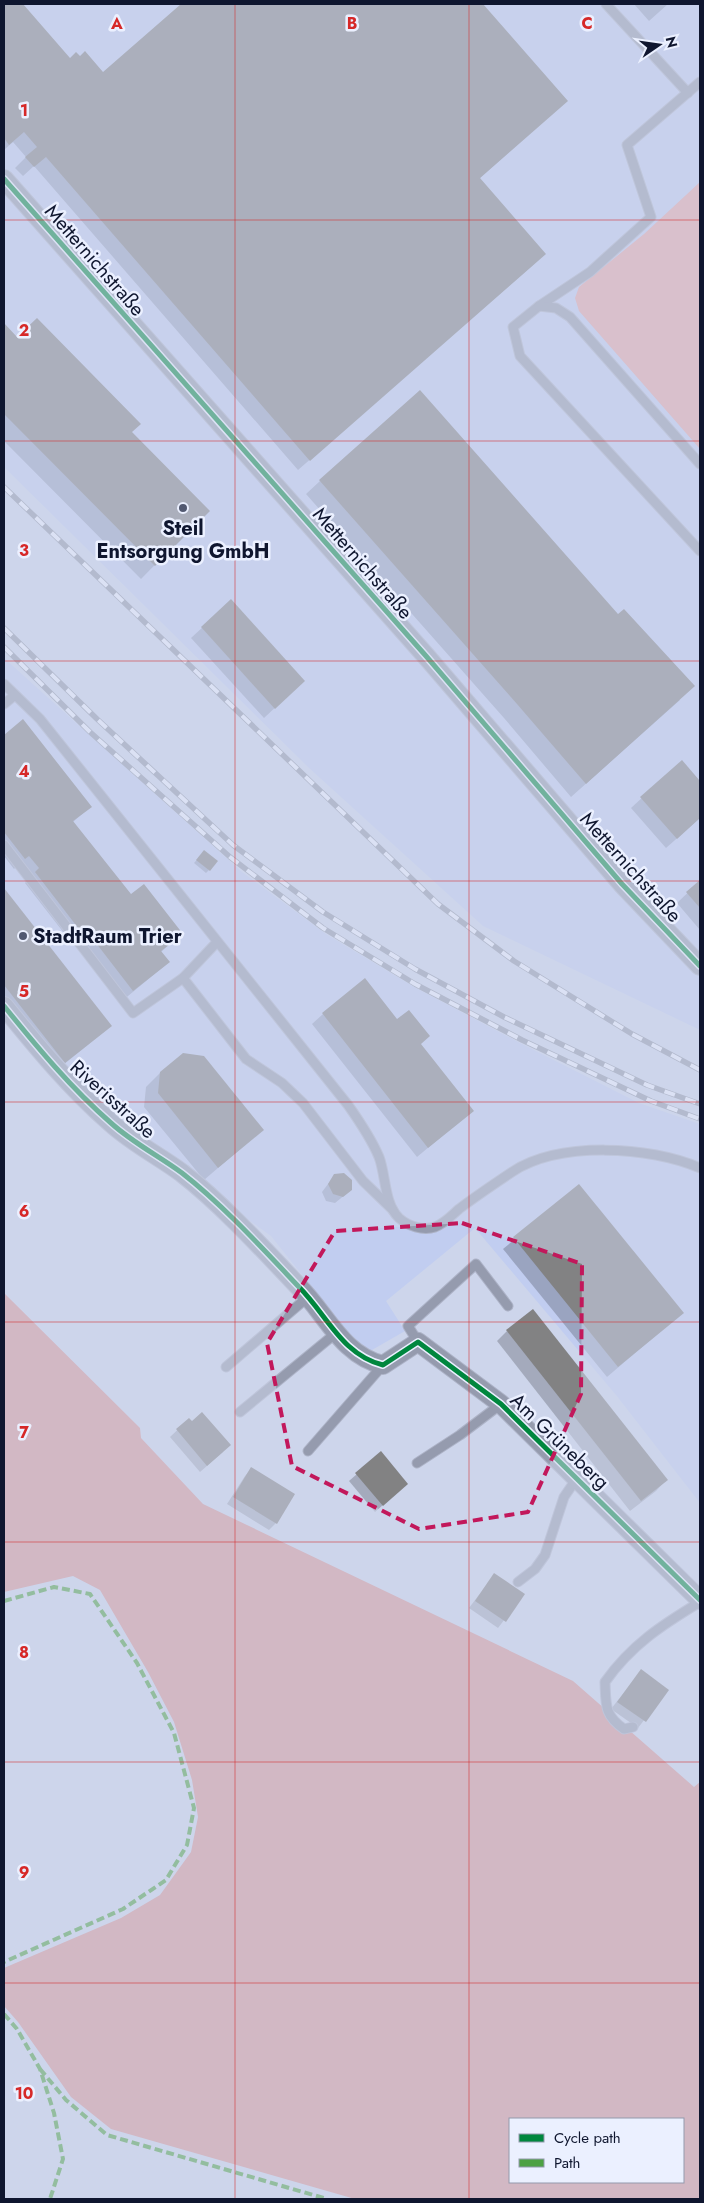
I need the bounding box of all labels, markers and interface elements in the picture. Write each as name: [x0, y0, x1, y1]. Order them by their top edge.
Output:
text: A: [110, 12, 123, 35]
text: B: [347, 12, 357, 35]
text: C: [581, 12, 593, 35]
north arrow: [634, 20, 684, 70]
text: N: [661, 34, 683, 50]
text: 1: [20, 99, 28, 122]
street label: Metternichstraße: [38, 198, 151, 323]
text: 2: [19, 319, 29, 342]
street label: Metternichstraße: [306, 501, 419, 626]
marker: Steil Entsorgung GmbH: [177, 502, 189, 514]
place label: Steil Entsorgung GmbH: [97, 514, 269, 566]
text: 3: [19, 539, 29, 562]
text: 4: [18, 760, 30, 783]
street label: Metternichstraße: [573, 806, 688, 929]
place label: StadtRaum Trier: [33, 922, 183, 951]
marker: StadtRaum Trier: [17, 930, 29, 942]
text: 5: [19, 980, 29, 1003]
street label: Riverisstraße: [63, 1053, 162, 1146]
text: 6: [19, 1200, 29, 1223]
street label: Am Grüneberg: [503, 1386, 616, 1496]
text: 7: [19, 1421, 29, 1444]
text: 8: [19, 1641, 29, 1664]
text: 9: [19, 1861, 29, 1884]
text: 10: [15, 2082, 33, 2105]
legend: [509, 2118, 684, 2183]
text: Cycle path: [554, 2127, 621, 2149]
text: Path: [554, 2152, 580, 2174]

